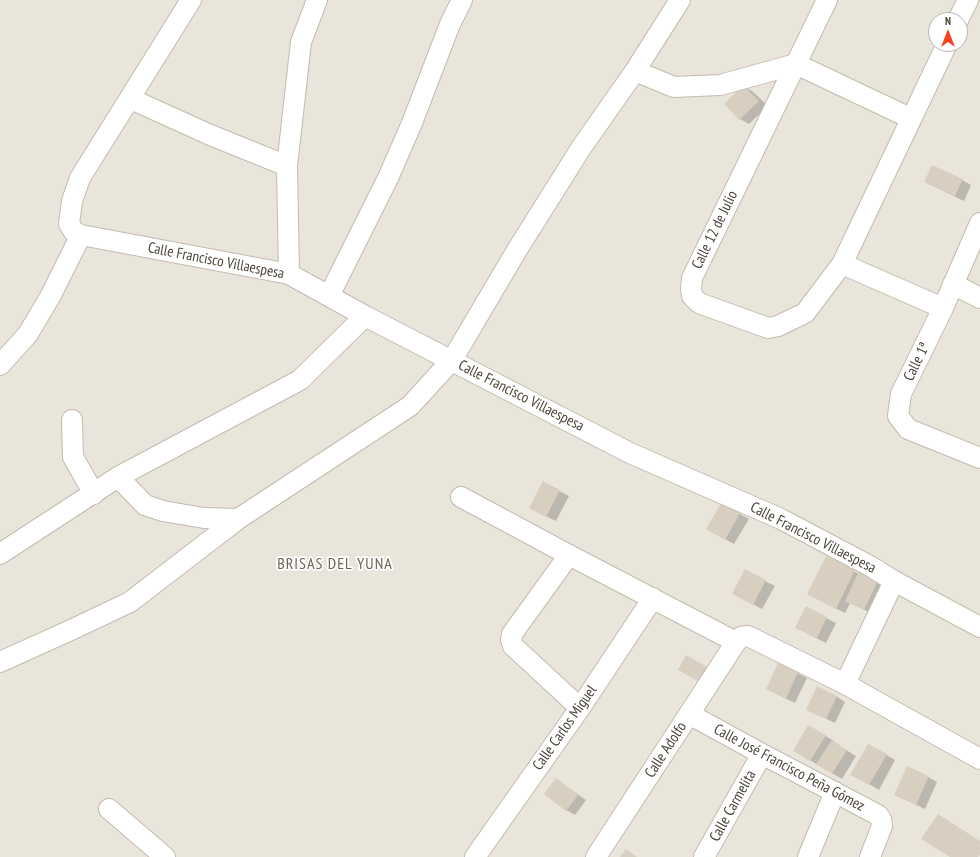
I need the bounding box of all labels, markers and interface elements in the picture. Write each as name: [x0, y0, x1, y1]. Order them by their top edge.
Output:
north arrow: [928, 12, 968, 52]
text: N: [945, 14, 951, 28]
street label: Calle 12 de Julio: [688, 188, 742, 272]
street label: Calle Francisco Villaespesa: [146, 239, 286, 283]
street label: Calle 1ª: [900, 340, 934, 384]
street label: Calle Francisco Villaespesa: [455, 357, 587, 435]
street label: Calle Francisco Villaespesa: [747, 499, 879, 577]
district label: BRISAS DEL YUNA: [277, 554, 393, 574]
street label: Calle Carlos Miguel: [529, 682, 601, 774]
street label: Calle Adolfo: [641, 719, 691, 781]
street label: Calle José Francisco Peña Gómez: [710, 721, 868, 815]
street label: Calle Carmelita: [706, 767, 760, 845]

